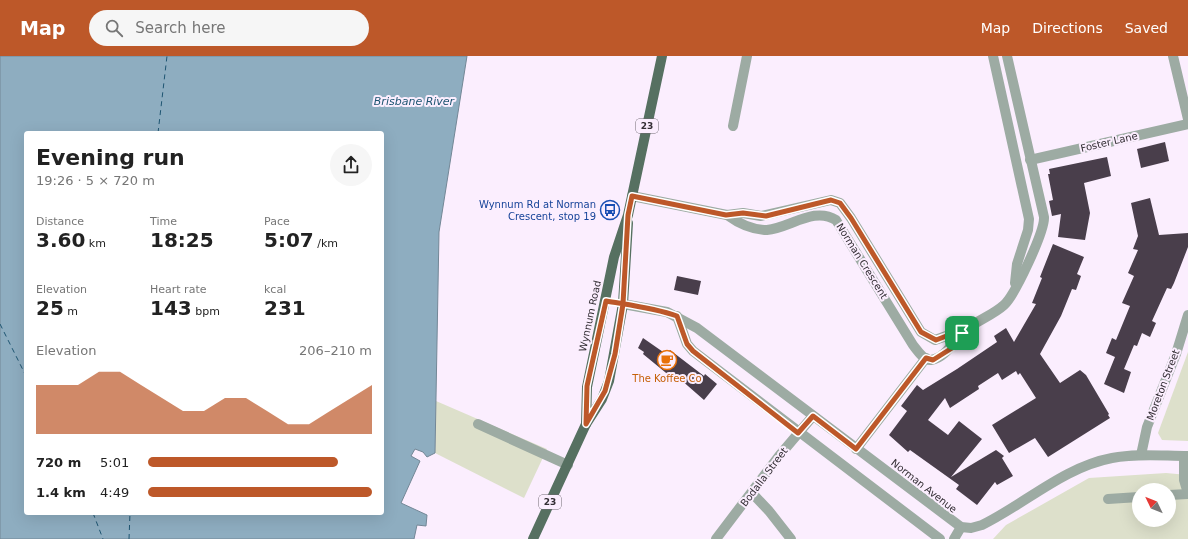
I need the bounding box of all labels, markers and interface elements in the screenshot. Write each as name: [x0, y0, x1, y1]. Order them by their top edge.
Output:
search box: [89, 10, 369, 46]
text: Map: [20, 17, 65, 39]
icon: search: [103, 17, 125, 39]
text: Search here: [135, 19, 225, 37]
text: Map: [981, 20, 1010, 36]
text: Directions: [1032, 20, 1103, 36]
text: Saved: [1125, 20, 1168, 36]
water label: Brisbane River: [374, 95, 456, 108]
road number: 23: [636, 119, 658, 133]
street label: Foster Lane: [1079, 130, 1139, 154]
button: share: [330, 144, 372, 186]
text: Evening run: [36, 145, 185, 170]
text: 19:26 · 5 × 720 m: [36, 173, 155, 188]
place label: Wynnum Rd at Norman Crescent, stop 19: [479, 199, 596, 222]
bus stop icon: Wynnum Rd at Norman Crescent, stop 19: [599, 199, 621, 221]
text: Distance: [36, 215, 84, 228]
text: Time: [150, 215, 177, 228]
text: Pace: [264, 215, 290, 228]
street label: Norman Crescent: [834, 221, 890, 301]
text: 3.60: [36, 228, 85, 252]
text: 18:25: [150, 228, 214, 252]
text: 5:07: [264, 228, 314, 252]
text: km: [85, 237, 106, 250]
text: /km: [314, 237, 338, 250]
street label: Wynnum Road: [577, 279, 603, 353]
text: Elevation: [36, 283, 87, 296]
text: Heart rate: [150, 283, 206, 296]
text: kcal: [264, 283, 286, 296]
text: 25: [36, 296, 64, 320]
text: 143: [150, 296, 192, 320]
text: 231: [264, 296, 306, 320]
text: m: [64, 305, 78, 318]
text: bpm: [192, 305, 220, 318]
pin: [945, 316, 979, 350]
icon: arrive: [951, 322, 973, 344]
text: Elevation: [36, 343, 96, 358]
text: 206–210 m: [299, 343, 372, 358]
street label: Moreton Street: [1144, 348, 1182, 422]
cafe icon: The Koffee Co: [656, 349, 678, 371]
place label: The Koffee Co: [631, 373, 702, 384]
street label: Bodalla Street: [738, 445, 790, 509]
text: 720 m: [36, 455, 81, 470]
text: 5:01: [100, 455, 129, 470]
street label: Norman Avenue: [889, 457, 959, 515]
north arrow: [1132, 483, 1176, 527]
map controls: [1132, 483, 1176, 527]
text: 1.4 km: [36, 485, 86, 500]
text: 4:49: [100, 485, 129, 500]
road number: 23: [539, 495, 561, 509]

